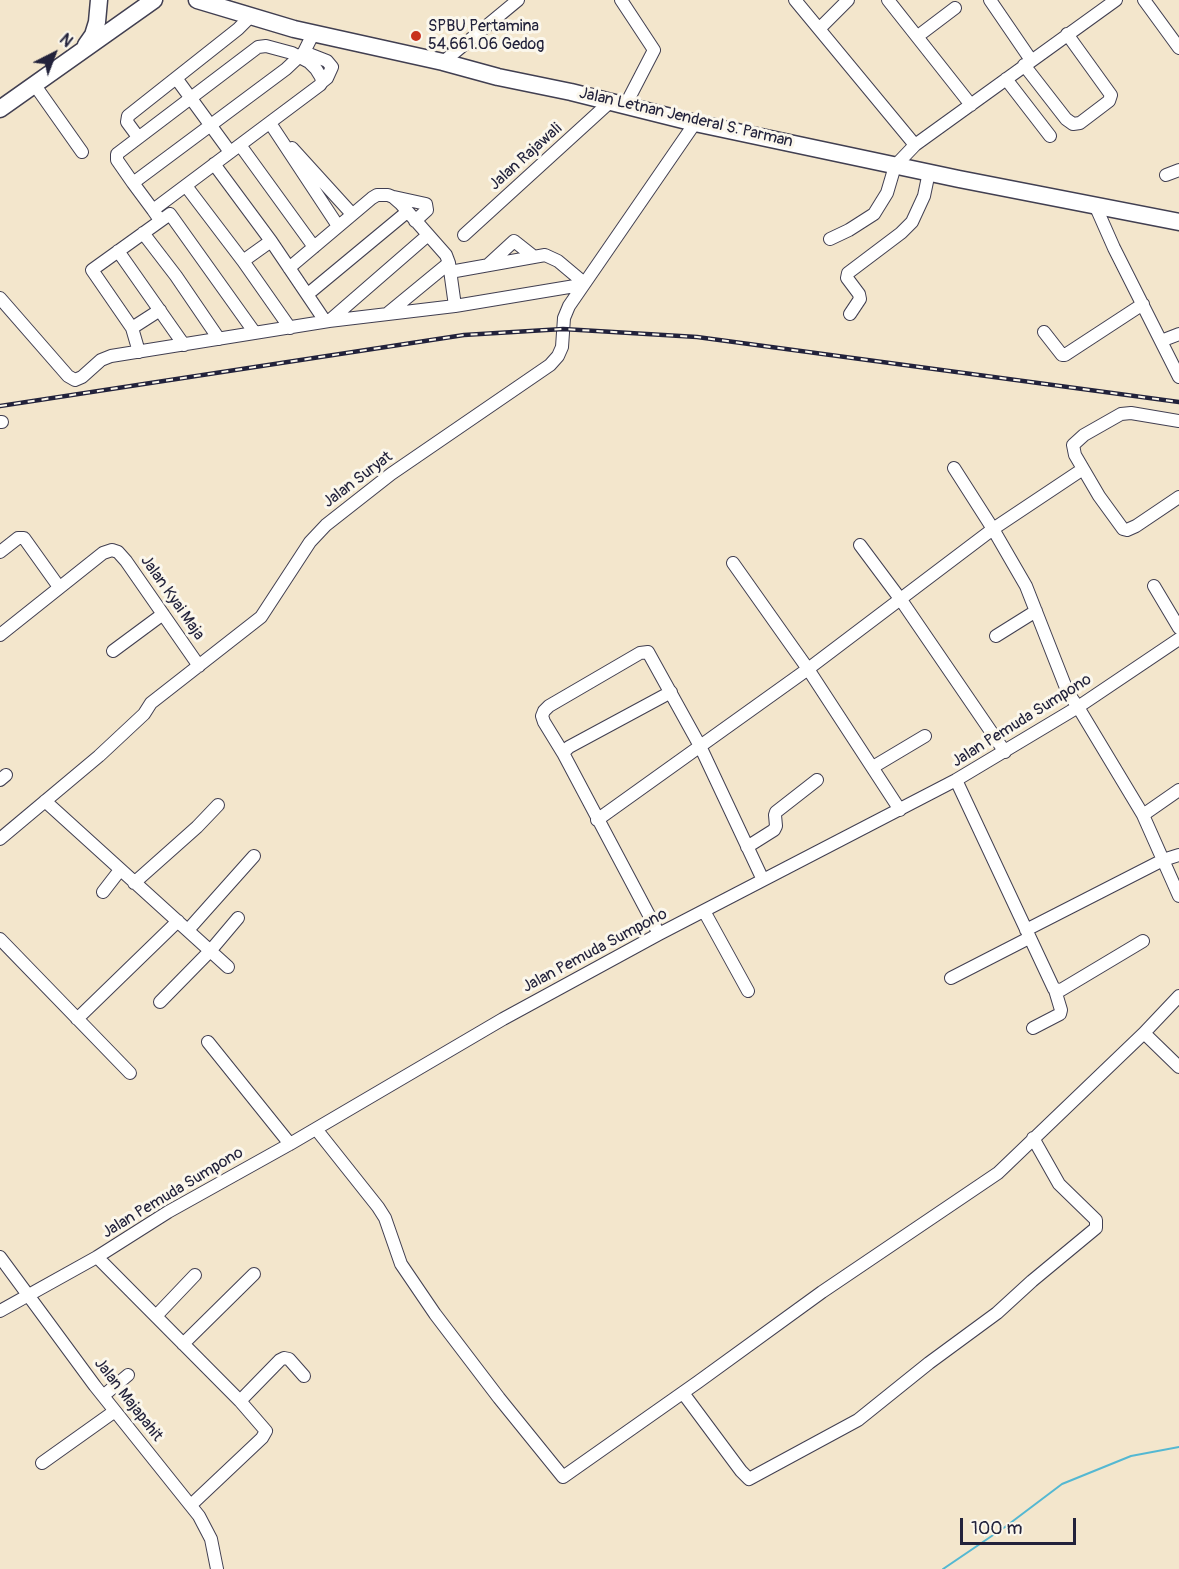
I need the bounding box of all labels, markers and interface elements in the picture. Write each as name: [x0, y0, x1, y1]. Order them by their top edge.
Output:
place label: SPBU Pertamina 54.661.06 Gedog: [428, 17, 544, 55]
north arrow: [24, 24, 84, 84]
marker: SPBU Pertamina 54.661.06 Gedog: [409, 29, 423, 43]
text: N: [55, 30, 77, 52]
street label: Jalan Letnan Jenderal S. Parman: [577, 84, 795, 152]
street label: Jalan Rajawali: [486, 119, 566, 195]
street label: Jalan Suryat: [320, 448, 396, 512]
street label: Jalan Kyai Maja: [136, 552, 208, 644]
street label: Jalan Pemuda Sumpono: [949, 670, 1095, 772]
street label: Jalan Pemuda Sumpono: [519, 905, 671, 997]
street label: Jalan Pemuda Sumpono: [99, 1143, 247, 1243]
street label: Jalan Majapahit: [90, 1355, 166, 1445]
scale bar: [963, 1506, 1078, 1544]
text: 100 m: [971, 1517, 1023, 1540]

